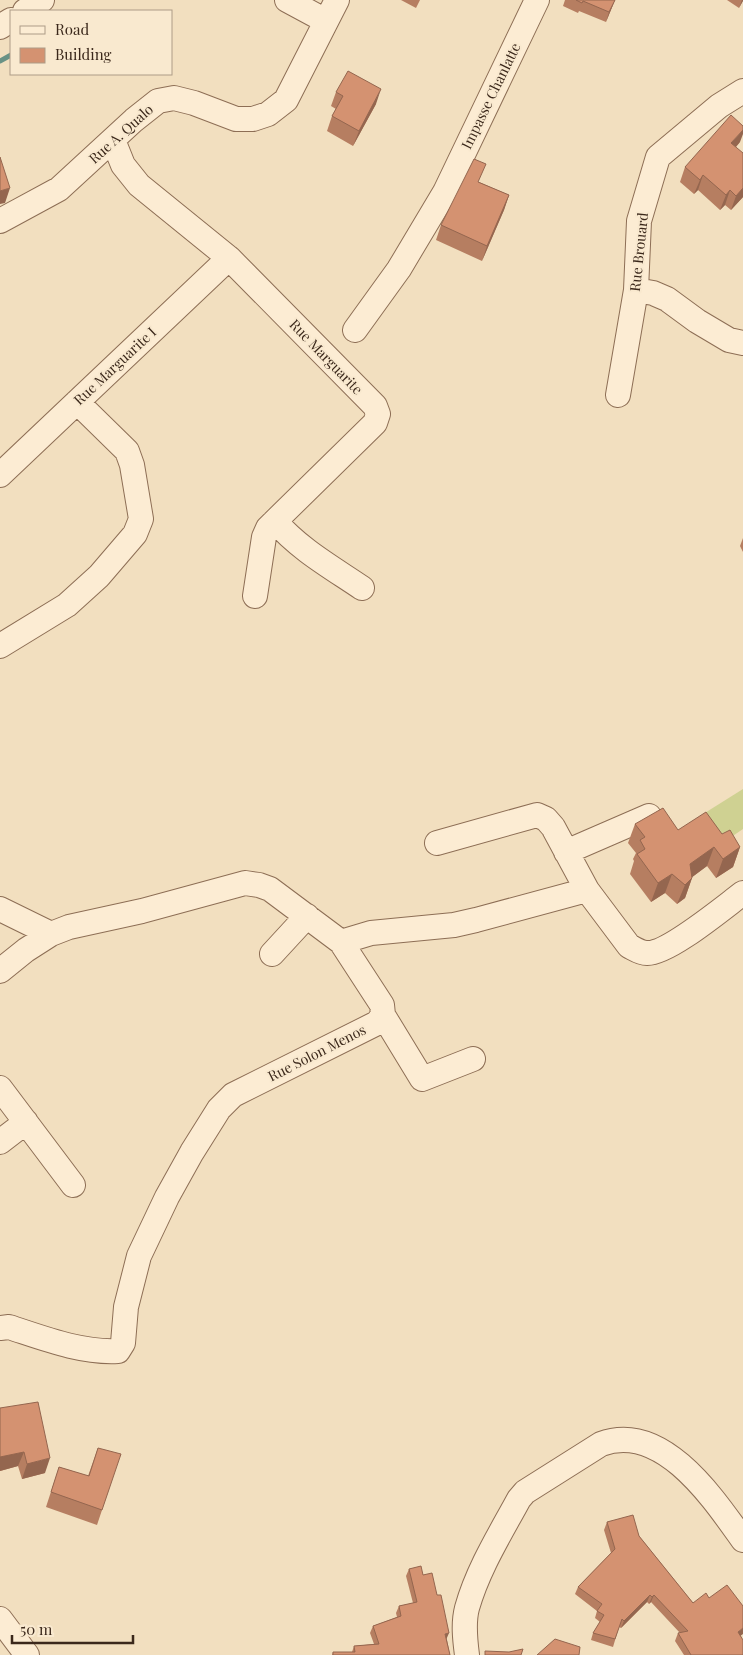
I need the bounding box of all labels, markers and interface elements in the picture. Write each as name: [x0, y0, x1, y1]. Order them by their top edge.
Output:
legend: [10, 10, 172, 75]
text: Road: [55, 19, 89, 39]
street label: Impasse Chanlatte: [457, 39, 525, 152]
text: Building: [55, 44, 112, 64]
street label: Rue A. Qualo: [85, 100, 157, 168]
street label: Rue Brouard: [625, 212, 652, 292]
street label: Rue Marguarite: [285, 315, 367, 398]
street label: Rue Marguarite I: [69, 322, 160, 409]
street label: Rue Solon Menos: [265, 1020, 369, 1085]
scale bar: [12, 1612, 134, 1644]
text: 50 m: [20, 1619, 53, 1639]

